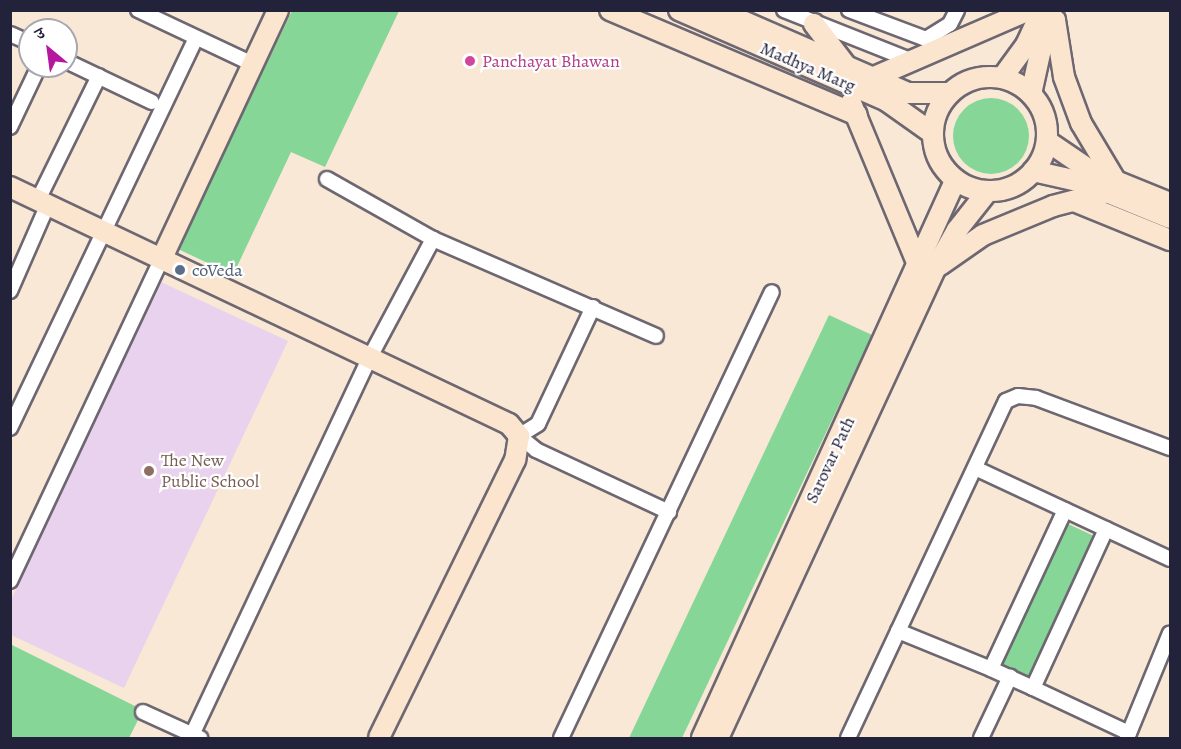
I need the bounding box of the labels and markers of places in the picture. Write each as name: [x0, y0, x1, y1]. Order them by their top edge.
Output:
place label: Panchayat Bhawan: [482, 50, 620, 72]
marker: Panchayat Bhawan: [463, 54, 477, 68]
place label: coVeda: [192, 259, 243, 281]
marker: coVeda: [173, 263, 187, 277]
place label: The New Public School: [161, 450, 259, 492]
marker: The New Public School: [142, 464, 156, 478]

